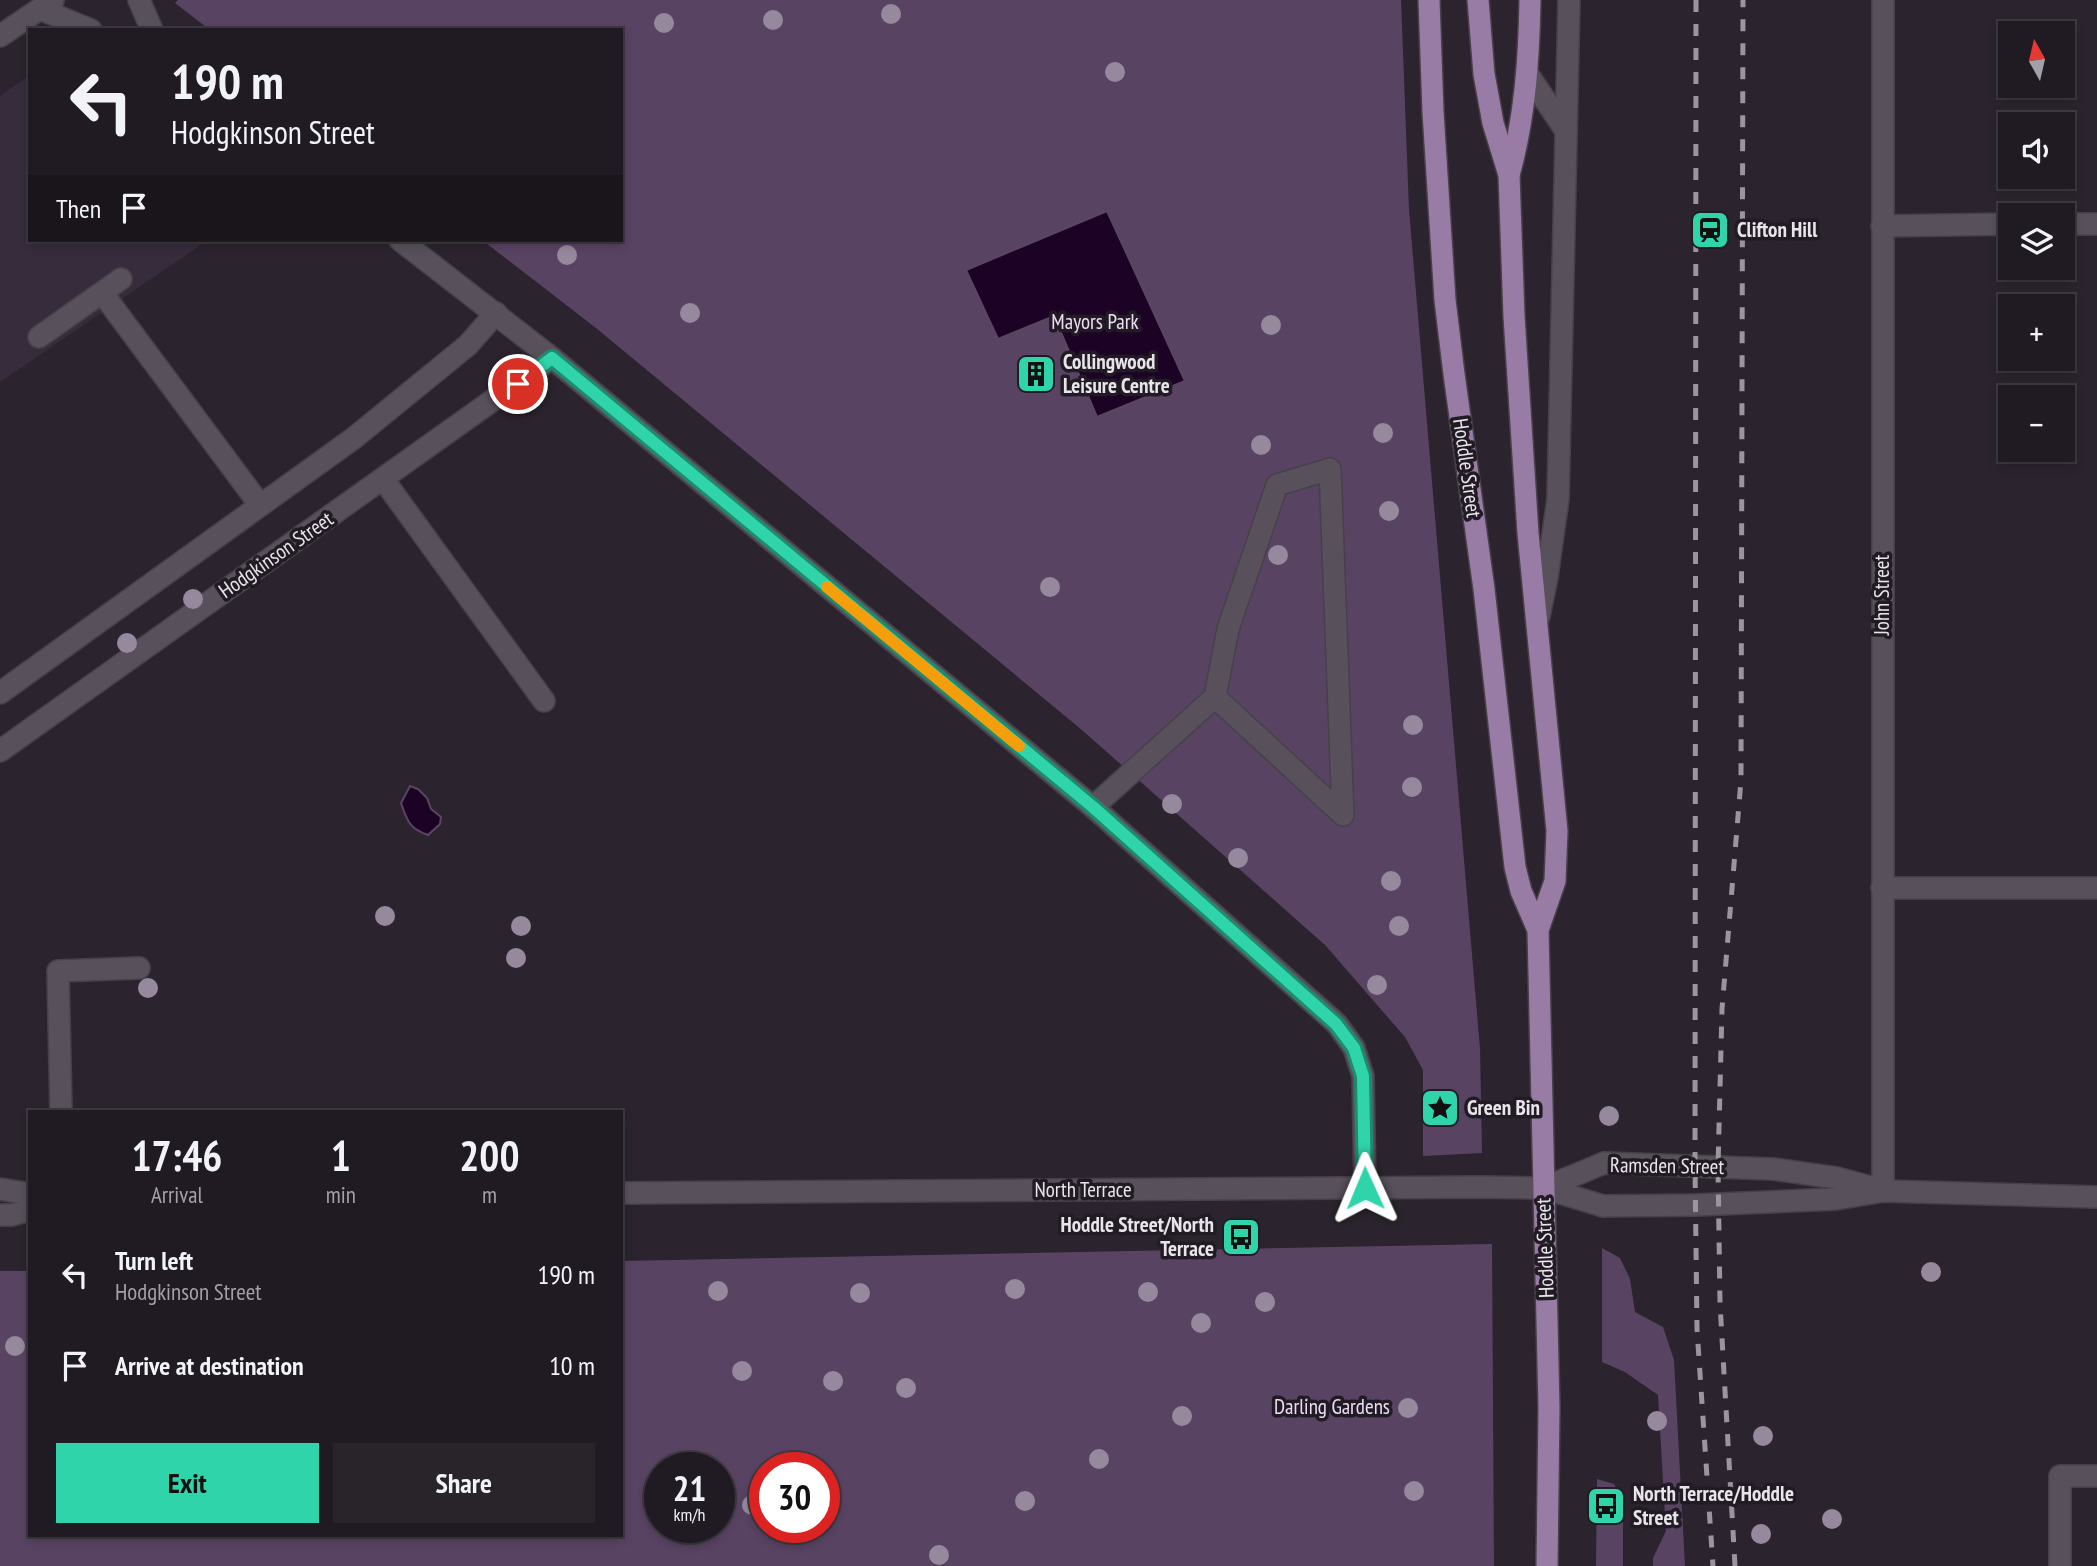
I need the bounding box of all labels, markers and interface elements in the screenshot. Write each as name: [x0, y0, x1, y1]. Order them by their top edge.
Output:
north arrow: [1998, 21, 2076, 98]
map controls: [1998, 21, 2075, 462]
text: 190 m: [171, 49, 284, 113]
icon: left: [56, 56, 147, 147]
text: Hodgkinson Street: [171, 111, 375, 153]
button: sound: [1998, 112, 2075, 189]
icon: arrive: [115, 189, 153, 227]
text: Then: [56, 192, 101, 225]
button: layers: [1998, 203, 2075, 280]
station icon: Clifton Hill: [1689, 209, 1731, 251]
place label: Clifton Hill: [1737, 216, 1818, 243]
button: +: [1998, 294, 2075, 371]
park label: Mayors Park: [1051, 308, 1139, 335]
place label: Collingwood Leisure Centre: [1063, 348, 1170, 399]
building icon: Collingwood Leisure Centre: [1015, 353, 1057, 395]
pin: [488, 354, 548, 414]
icon: arrive: [499, 365, 537, 403]
button: −: [1998, 385, 2075, 462]
street label: Hoddle Street: [1447, 417, 1488, 520]
street label: Hodgkinson Street: [213, 505, 338, 604]
street label: John Street: [1868, 555, 1895, 636]
place icon: Green Bin: [1419, 1087, 1461, 1129]
place label: Green Bin: [1467, 1094, 1540, 1121]
text: 17:46: [131, 1128, 222, 1183]
text: 1: [331, 1128, 351, 1183]
text: 200: [459, 1128, 520, 1183]
position arrow: [1328, 1151, 1402, 1225]
street label: Ramsden Street: [1610, 1151, 1725, 1180]
street label: North Terrace: [1034, 1176, 1132, 1203]
text: Arrival: [151, 1180, 203, 1209]
text: min: [326, 1180, 356, 1209]
text: m: [482, 1180, 497, 1209]
street label: Hoddle Street: [1529, 1197, 1560, 1298]
place label: Hoddle Street/North Terrace: [1061, 1211, 1214, 1262]
bus stop icon: Hoddle Street/North Terrace: [1220, 1216, 1262, 1258]
text: Turn left: [115, 1244, 193, 1277]
icon: left: [56, 1256, 94, 1294]
text: 190 m: [537, 1258, 595, 1291]
text: Hodgkinson Street: [115, 1277, 261, 1306]
icon: arrive: [56, 1347, 94, 1385]
text: Arrive at destination: [115, 1349, 304, 1382]
text: 10 m: [549, 1349, 595, 1382]
park label: Darling Gardens: [1274, 1393, 1390, 1420]
button: Exit: [56, 1443, 319, 1523]
button: Share: [333, 1443, 595, 1523]
speed limit sign: 30: [749, 1452, 840, 1543]
text: 21: [673, 1465, 706, 1511]
place label: North Terrace/Hoddle Street: [1633, 1480, 1794, 1531]
bus stop icon: North Terrace/Hoddle Street: [1585, 1485, 1627, 1527]
text: km/h: [674, 1503, 705, 1526]

